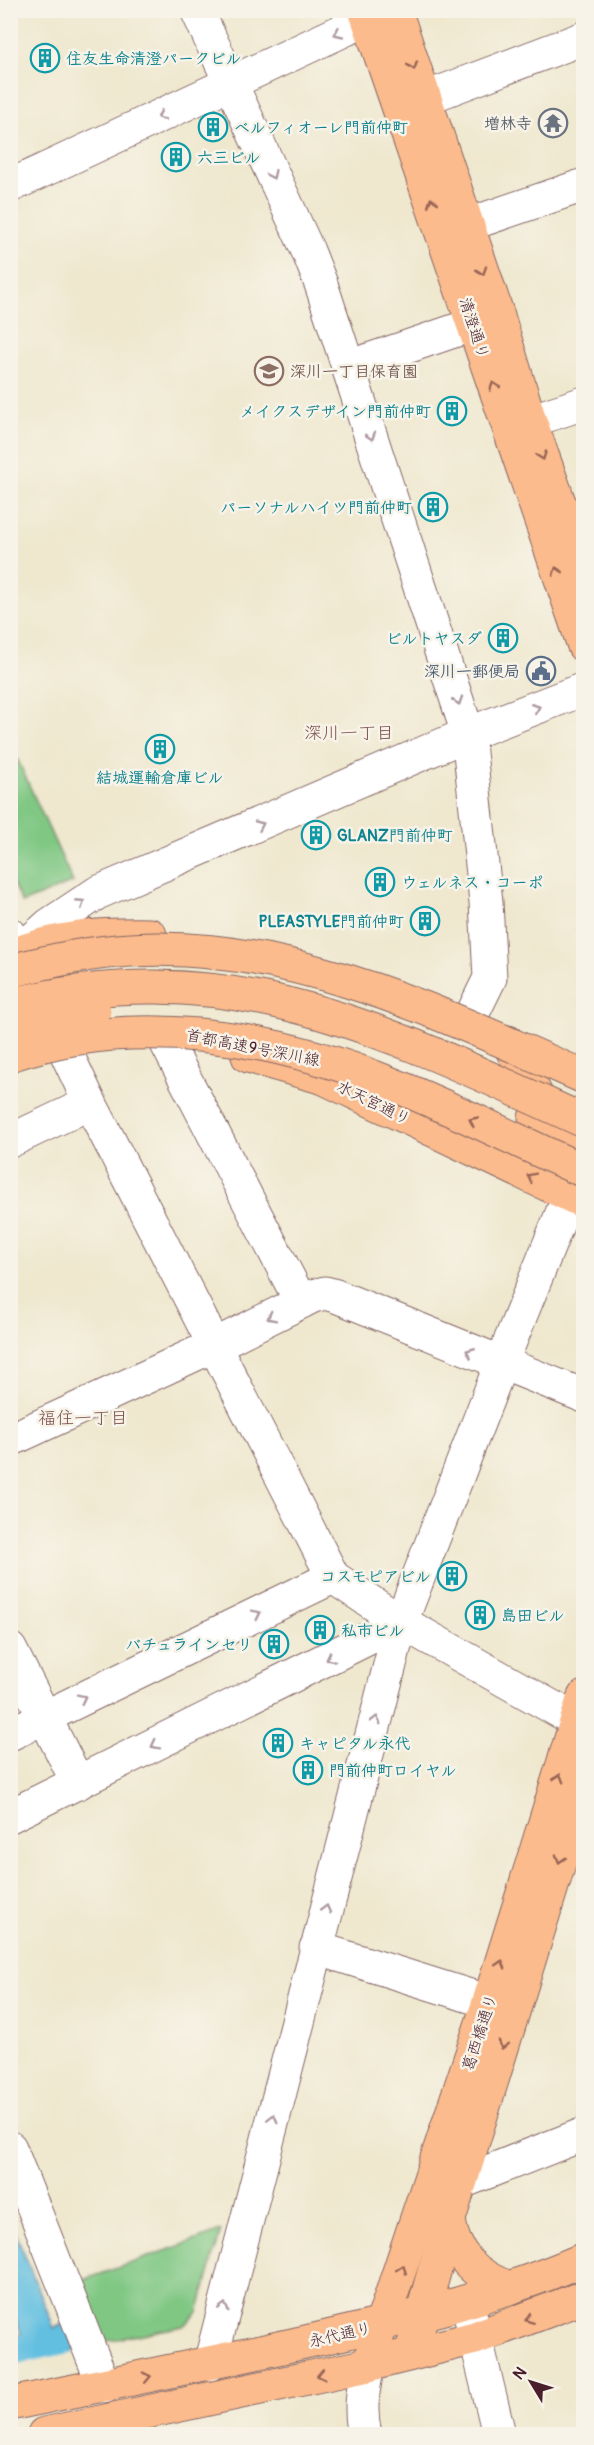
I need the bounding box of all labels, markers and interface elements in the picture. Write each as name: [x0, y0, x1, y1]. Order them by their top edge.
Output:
one-way arrow: [333, 25, 344, 37]
building icon: 住友生命清澄パークビル: [29, 42, 61, 74]
place label: 住友生命清澄パークビル: [66, 49, 242, 69]
one-way arrow: [405, 60, 418, 71]
temple icon: 増林寺: [537, 107, 569, 139]
one-way arrow: [157, 109, 168, 121]
building icon: ベルフィオーレ門前仲町: [197, 111, 229, 143]
place label: 増林寺: [484, 114, 532, 134]
place label: ベルフィオーレ門前仲町: [234, 118, 408, 138]
building icon: 六三ビル: [160, 141, 192, 173]
place label: 六三ビル: [197, 148, 261, 168]
one-way arrow: [265, 169, 277, 180]
one-way arrow: [426, 197, 439, 208]
one-way arrow: [475, 265, 487, 276]
street label: 清澄通り: [455, 295, 493, 362]
school or university icon: 深川一丁目保育園: [253, 355, 285, 387]
place label: 深川一丁目保育園: [290, 362, 418, 382]
one-way arrow: [489, 381, 502, 392]
building icon: メイクスデザイン門前仲町: [436, 395, 468, 427]
place label: メイクスデザイン門前仲町: [239, 402, 431, 422]
one-way arrow: [363, 430, 376, 441]
one-way arrow: [535, 450, 548, 461]
building icon: パーソナルハイツ門前仲町: [417, 491, 449, 523]
place label: パーソナルハイツ門前仲町: [220, 498, 412, 518]
one-way arrow: [551, 566, 564, 577]
building icon: ビルトヤスダ: [487, 622, 519, 654]
place label: ビルトヤスダ: [386, 629, 482, 649]
public building icon: 深川一郵便局: [525, 655, 557, 687]
place label: 深川一郵便局: [424, 662, 520, 682]
one-way arrow: [450, 695, 463, 706]
one-way arrow: [530, 702, 541, 715]
district label: 深川一丁目: [304, 722, 394, 745]
building icon: 結城運輸倉庫ビル: [144, 733, 176, 765]
place label: 結城運輸倉庫ビル: [96, 768, 224, 788]
building icon: GLANZ門前仲町: [300, 819, 332, 851]
one-way arrow: [253, 820, 264, 832]
place label: GLANZ門前仲町: [337, 826, 453, 846]
building icon: ウェルネス・コーポ: [364, 866, 396, 898]
place label: ウェルネス・コーポ: [401, 873, 543, 893]
one-way arrow: [75, 900, 86, 911]
building icon: PLEASTYLE門前仲町: [409, 905, 441, 937]
place label: PLEASTYLE門前仲町: [259, 912, 404, 932]
street label: 首都高速9号深川線: [184, 1025, 322, 1071]
street label: 水天宮通り: [333, 1076, 414, 1129]
one-way arrow: [468, 1116, 479, 1128]
one-way arrow: [526, 1173, 537, 1185]
one-way arrow: [267, 1309, 278, 1321]
one-way arrow: [466, 1347, 477, 1359]
district label: 福住一丁目: [38, 1407, 128, 1430]
building icon: コスモピアビル: [436, 1560, 468, 1592]
place label: コスモピアビル: [320, 1567, 431, 1587]
building icon: 島田ビル: [464, 1599, 496, 1631]
place label: 島田ビル: [501, 1606, 565, 1626]
one-way arrow: [251, 1609, 262, 1621]
building icon: 私市ビル: [304, 1614, 336, 1646]
place label: 私市ビル: [341, 1621, 405, 1641]
building icon: バチュラインセリ: [258, 1628, 290, 1660]
place label: バチュラインセリ: [125, 1635, 253, 1655]
one-way arrow: [325, 1650, 336, 1662]
one-way arrow: [75, 1694, 86, 1706]
one-way arrow: [368, 1715, 381, 1725]
building icon: キャピタル永代: [262, 1727, 294, 1759]
place label: キャピタル永代: [299, 1734, 410, 1754]
one-way arrow: [151, 1737, 162, 1749]
building icon: 門前仲町ロイヤル: [292, 1754, 324, 1786]
place label: 門前仲町ロイヤル: [329, 1761, 457, 1781]
one-way arrow: [552, 1773, 564, 1784]
one-way arrow: [555, 1853, 567, 1864]
one-way arrow: [319, 1904, 332, 1914]
one-way arrow: [494, 1959, 506, 1970]
street label: 葛西橋通り: [458, 1991, 502, 2073]
one-way arrow: [498, 2039, 510, 2050]
one-way arrow: [265, 2113, 278, 2123]
one-way arrow: [394, 2264, 407, 2275]
one-way arrow: [217, 2302, 230, 2312]
one-way arrow: [524, 2311, 535, 2324]
street label: 永代通り: [307, 2318, 374, 2352]
north arrow: [501, 2352, 561, 2412]
text: N: [509, 2363, 531, 2384]
one-way arrow: [316, 2368, 326, 2381]
one-way arrow: [142, 2371, 152, 2384]

